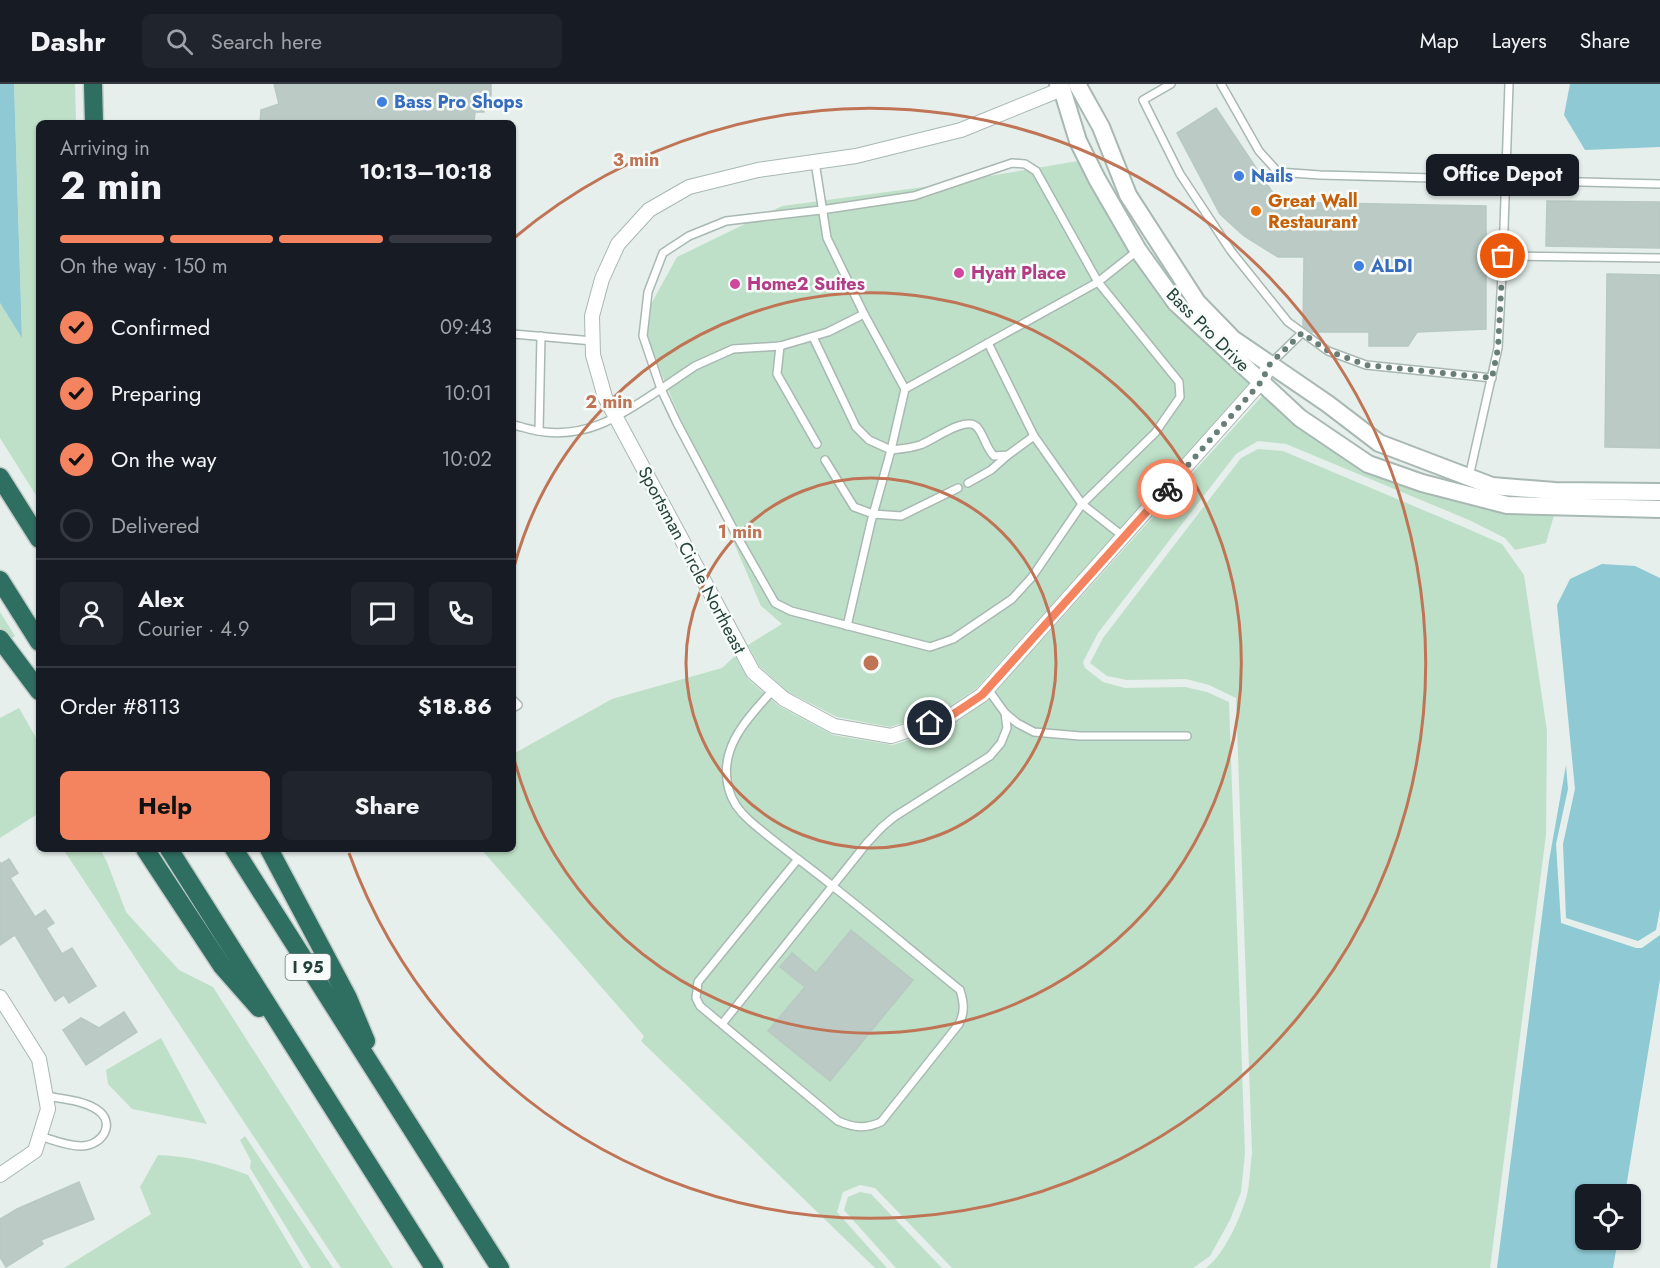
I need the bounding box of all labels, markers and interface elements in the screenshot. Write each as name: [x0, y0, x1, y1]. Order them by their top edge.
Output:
search box: [142, 14, 562, 68]
text: Dashr: [30, 21, 106, 62]
icon: search: [163, 25, 196, 58]
text: Search here: [211, 25, 322, 57]
text: Map: [1420, 26, 1459, 56]
text: Layers: [1492, 26, 1547, 56]
text: Share: [1580, 26, 1630, 56]
place label: Bass Pro Shops: [394, 89, 523, 115]
marker: Bass Pro Shops: [375, 95, 389, 109]
text: Arriving in: [60, 134, 150, 163]
text: 3 min: [613, 147, 659, 173]
callout: Office Depot: [1426, 154, 1580, 196]
text: 10:13–10:18: [359, 155, 492, 187]
text: 2 min: [60, 157, 162, 214]
text: Office Depot: [1443, 160, 1562, 189]
place label: Nails: [1251, 163, 1293, 189]
marker: Nails: [1232, 169, 1246, 183]
place label: Great Wall Restaurant: [1268, 188, 1358, 235]
marker: Great Wall Restaurant: [1249, 204, 1263, 218]
pin: [1477, 230, 1528, 281]
icon: bag: [1486, 239, 1519, 272]
text: On the way · 150 m: [60, 252, 228, 281]
place label: ALDI: [1370, 253, 1413, 279]
marker: ALDI: [1352, 259, 1366, 273]
place label: Hyatt Place: [971, 260, 1066, 286]
marker: Hyatt Place: [952, 266, 966, 280]
place label: Home2 Suites: [747, 271, 865, 297]
marker: Home2 Suites: [728, 277, 742, 291]
street label: Bass Pro Drive: [1160, 282, 1256, 378]
icon: check: [60, 311, 93, 344]
text: Confirmed: [111, 311, 210, 343]
text: 09:43: [440, 313, 492, 342]
icon: check: [60, 377, 93, 410]
text: Preparing: [111, 377, 202, 409]
text: 10:01: [444, 379, 492, 408]
text: 2 min: [585, 389, 633, 415]
icon: check: [60, 443, 93, 476]
text: On the way: [111, 443, 216, 475]
text: 10:02: [442, 445, 492, 474]
courier: [1137, 459, 1197, 519]
street label: Sportsman Circle Northeast: [632, 462, 753, 659]
icon: bike: [1151, 473, 1184, 506]
text: Delivered: [111, 509, 200, 541]
text: 1 min: [718, 519, 762, 545]
button: person: [60, 582, 123, 645]
button: chat: [351, 582, 414, 645]
button: phone: [429, 582, 492, 645]
text: Alex: [138, 583, 184, 615]
text: Courier · 4.9: [138, 615, 250, 644]
centre of rings: [861, 653, 881, 673]
text: Order #8113: [60, 690, 180, 722]
text: $18.86: [418, 690, 492, 722]
pin: [904, 697, 955, 748]
icon: home: [913, 706, 946, 739]
button: Help: [60, 771, 270, 840]
button: Share: [282, 771, 492, 840]
road number: I 95: [286, 954, 330, 980]
map controls: [1575, 1184, 1641, 1250]
button: locate: [1575, 1184, 1641, 1250]

